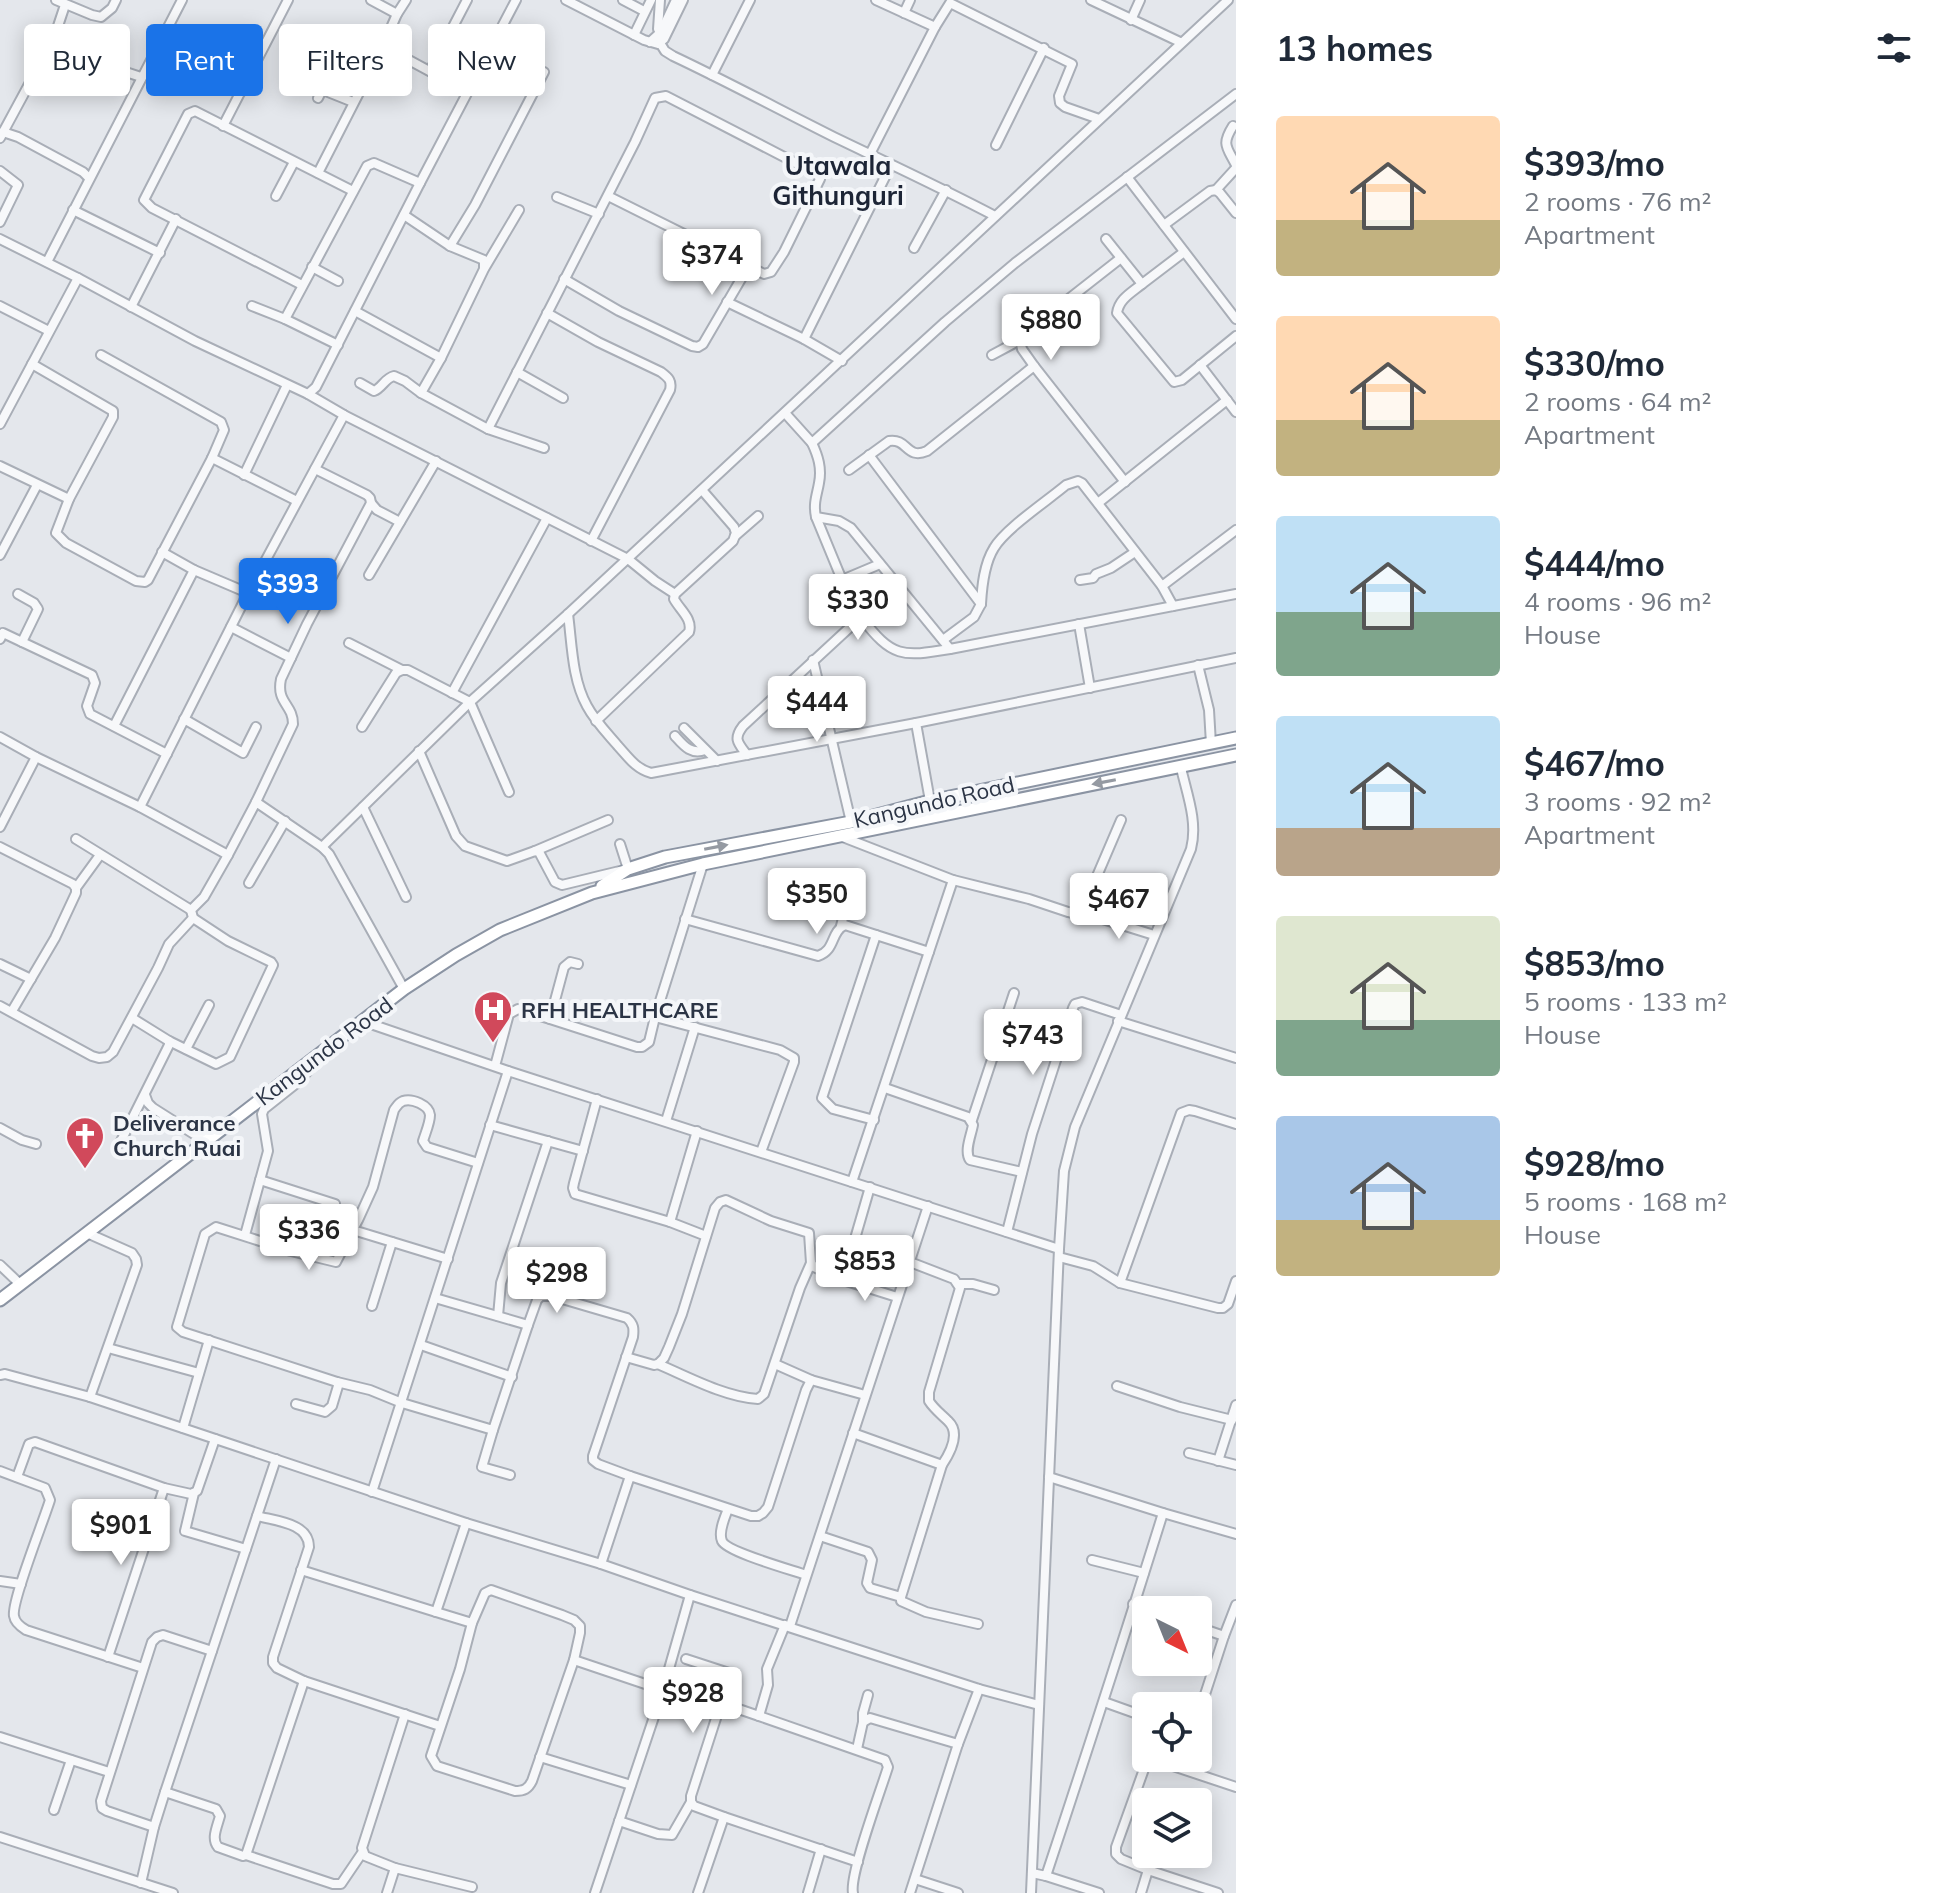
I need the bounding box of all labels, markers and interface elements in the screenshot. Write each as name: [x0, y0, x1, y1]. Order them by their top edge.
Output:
chip: Buy: [24, 24, 130, 96]
chip: Rent: [146, 24, 263, 96]
chip: Filters: [279, 24, 412, 96]
chip: New: [428, 24, 545, 96]
icon: filters: [1872, 26, 1916, 70]
text: 13 homes: [1276, 27, 1433, 70]
text: $393/mo: [1524, 142, 1665, 185]
icon: home: [1340, 148, 1436, 244]
district label: Utawala Githunguri: [772, 149, 904, 212]
text: 2 rooms · 76 m²: [1524, 185, 1711, 218]
text: Apartment: [1524, 218, 1655, 251]
pin: $374: [665, 229, 759, 297]
text: $374: [681, 238, 743, 271]
pin: $880: [1004, 294, 1098, 362]
text: $880: [1020, 303, 1082, 336]
text: $330/mo: [1524, 342, 1665, 385]
icon: home: [1340, 348, 1436, 444]
text: 2 rooms · 64 m²: [1524, 385, 1711, 418]
text: Apartment: [1524, 418, 1655, 451]
text: $444/mo: [1524, 542, 1665, 585]
icon: home: [1340, 548, 1436, 644]
pin: $393: [241, 558, 335, 626]
text: $393: [257, 567, 319, 600]
pin: $330: [811, 574, 905, 642]
text: $330: [827, 583, 889, 616]
text: 4 rooms · 96 m²: [1524, 585, 1711, 618]
text: House: [1524, 618, 1601, 651]
pin: $444: [770, 676, 864, 744]
text: $444: [786, 685, 848, 718]
text: $467/mo: [1524, 742, 1665, 785]
icon: home: [1340, 748, 1436, 844]
street label: Kangundo Road: [851, 770, 1017, 834]
one-way arrow: [1091, 777, 1116, 789]
text: 3 rooms · 92 m²: [1524, 785, 1711, 818]
text: Apartment: [1524, 818, 1655, 851]
one-way arrow: [703, 840, 728, 853]
pin: $350: [770, 868, 864, 936]
pin: $467: [1072, 873, 1166, 941]
text: $350: [786, 877, 848, 910]
text: $467: [1088, 882, 1150, 915]
text: $853/mo: [1524, 942, 1665, 985]
icon: home: [1340, 948, 1436, 1044]
text: 5 rooms · 133 m²: [1524, 985, 1727, 1018]
hospital icon: RFH HEALTHCARE: [472, 989, 514, 1044]
street label: Kangundo Road: [250, 990, 398, 1112]
place label: RFH HEALTHCARE: [521, 996, 718, 1024]
pin: $743: [986, 1009, 1080, 1077]
text: $743: [1002, 1018, 1064, 1051]
text: House: [1524, 1018, 1601, 1051]
place label: Deliverance Church Ruai: [113, 1109, 241, 1162]
church icon: Deliverance Church Ruai: [64, 1115, 106, 1170]
text: $928/mo: [1524, 1142, 1665, 1185]
icon: home: [1340, 1148, 1436, 1244]
text: 5 rooms · 168 m²: [1524, 1185, 1727, 1218]
pin: $336: [262, 1204, 356, 1272]
text: $336: [278, 1213, 340, 1246]
text: House: [1524, 1218, 1601, 1251]
pin: $853: [818, 1235, 912, 1303]
text: $853: [834, 1244, 896, 1277]
pin: $298: [510, 1247, 604, 1315]
text: $298: [526, 1256, 588, 1289]
pin: $901: [74, 1499, 168, 1567]
text: $901: [90, 1508, 152, 1541]
north arrow: [1132, 1596, 1212, 1676]
map controls: [1132, 1596, 1212, 1868]
pin: $928: [646, 1667, 740, 1735]
text: $928: [662, 1676, 724, 1709]
button: locate: [1132, 1692, 1212, 1772]
button: layers: [1132, 1788, 1212, 1868]

